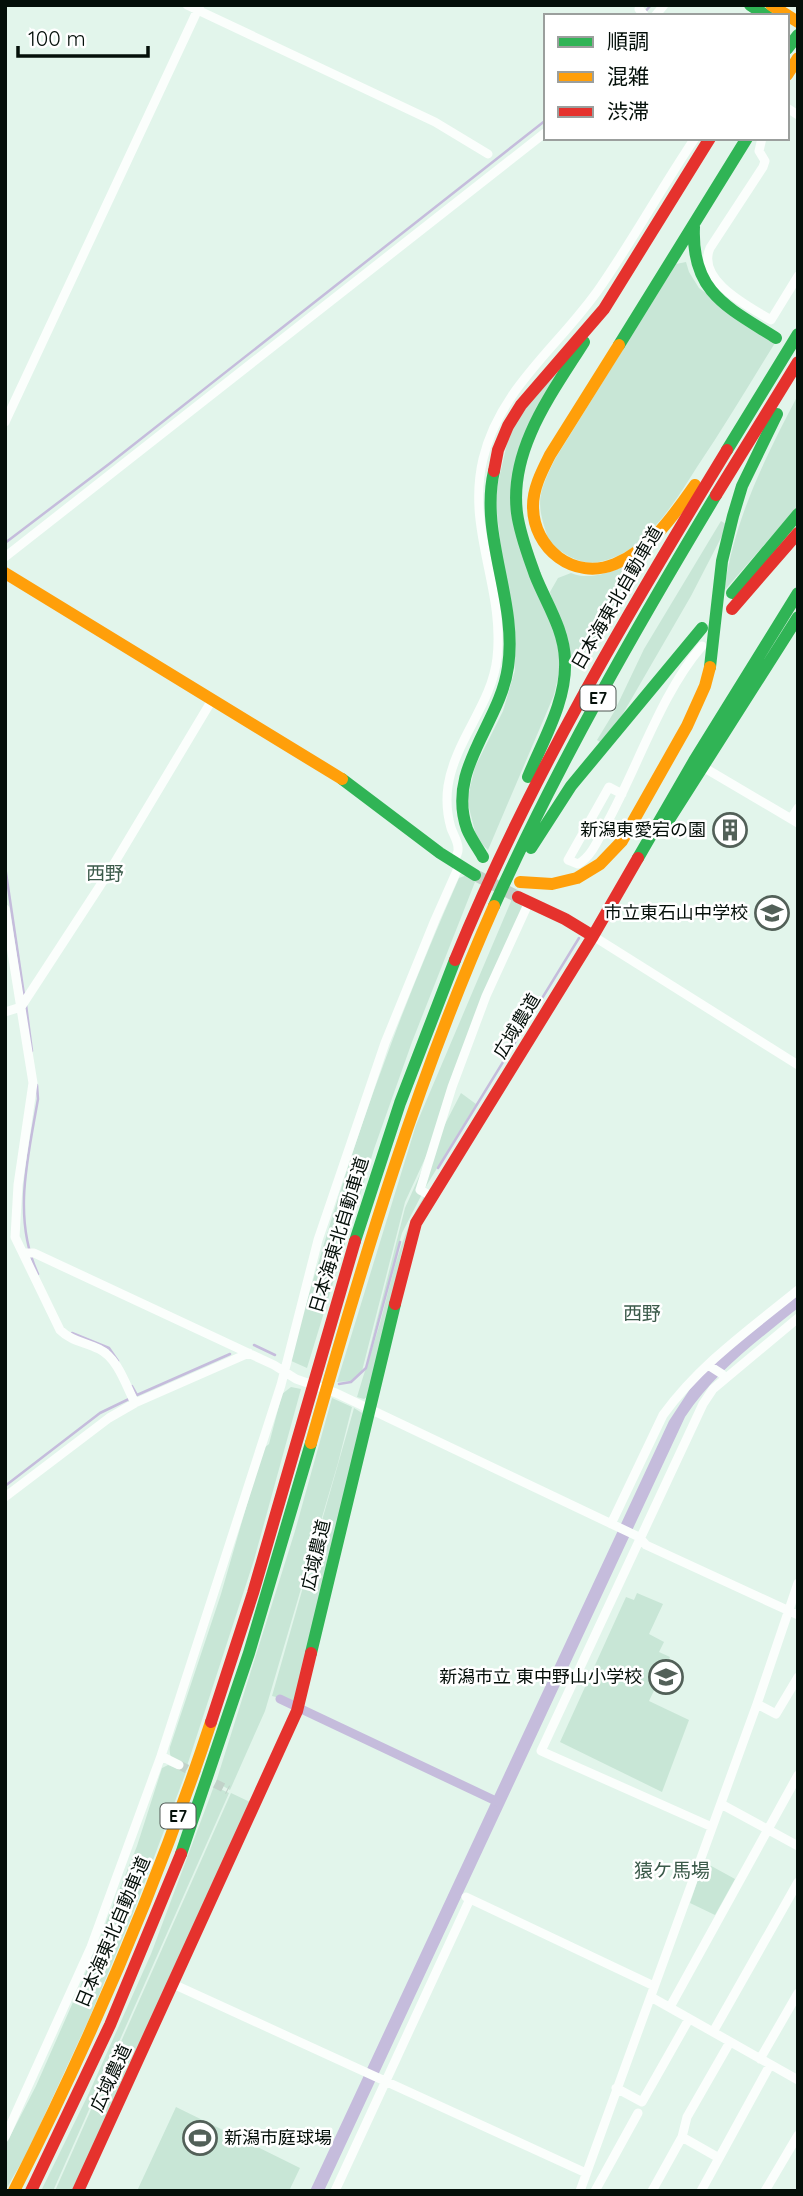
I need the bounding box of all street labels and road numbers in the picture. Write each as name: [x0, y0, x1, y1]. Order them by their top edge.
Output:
street label: 日本海東北自動車道: [566, 522, 667, 674]
road number: E7: [580, 685, 616, 710]
street label: 広域農道: [488, 989, 545, 1063]
street label: 日本海東北自動車道: [304, 1154, 373, 1316]
street label: 広域農道: [296, 1517, 335, 1593]
road number: E7: [160, 1804, 196, 1828]
street label: 日本海東北自動車道: [70, 1853, 155, 2011]
street label: 広域農道: [85, 2040, 136, 2115]

